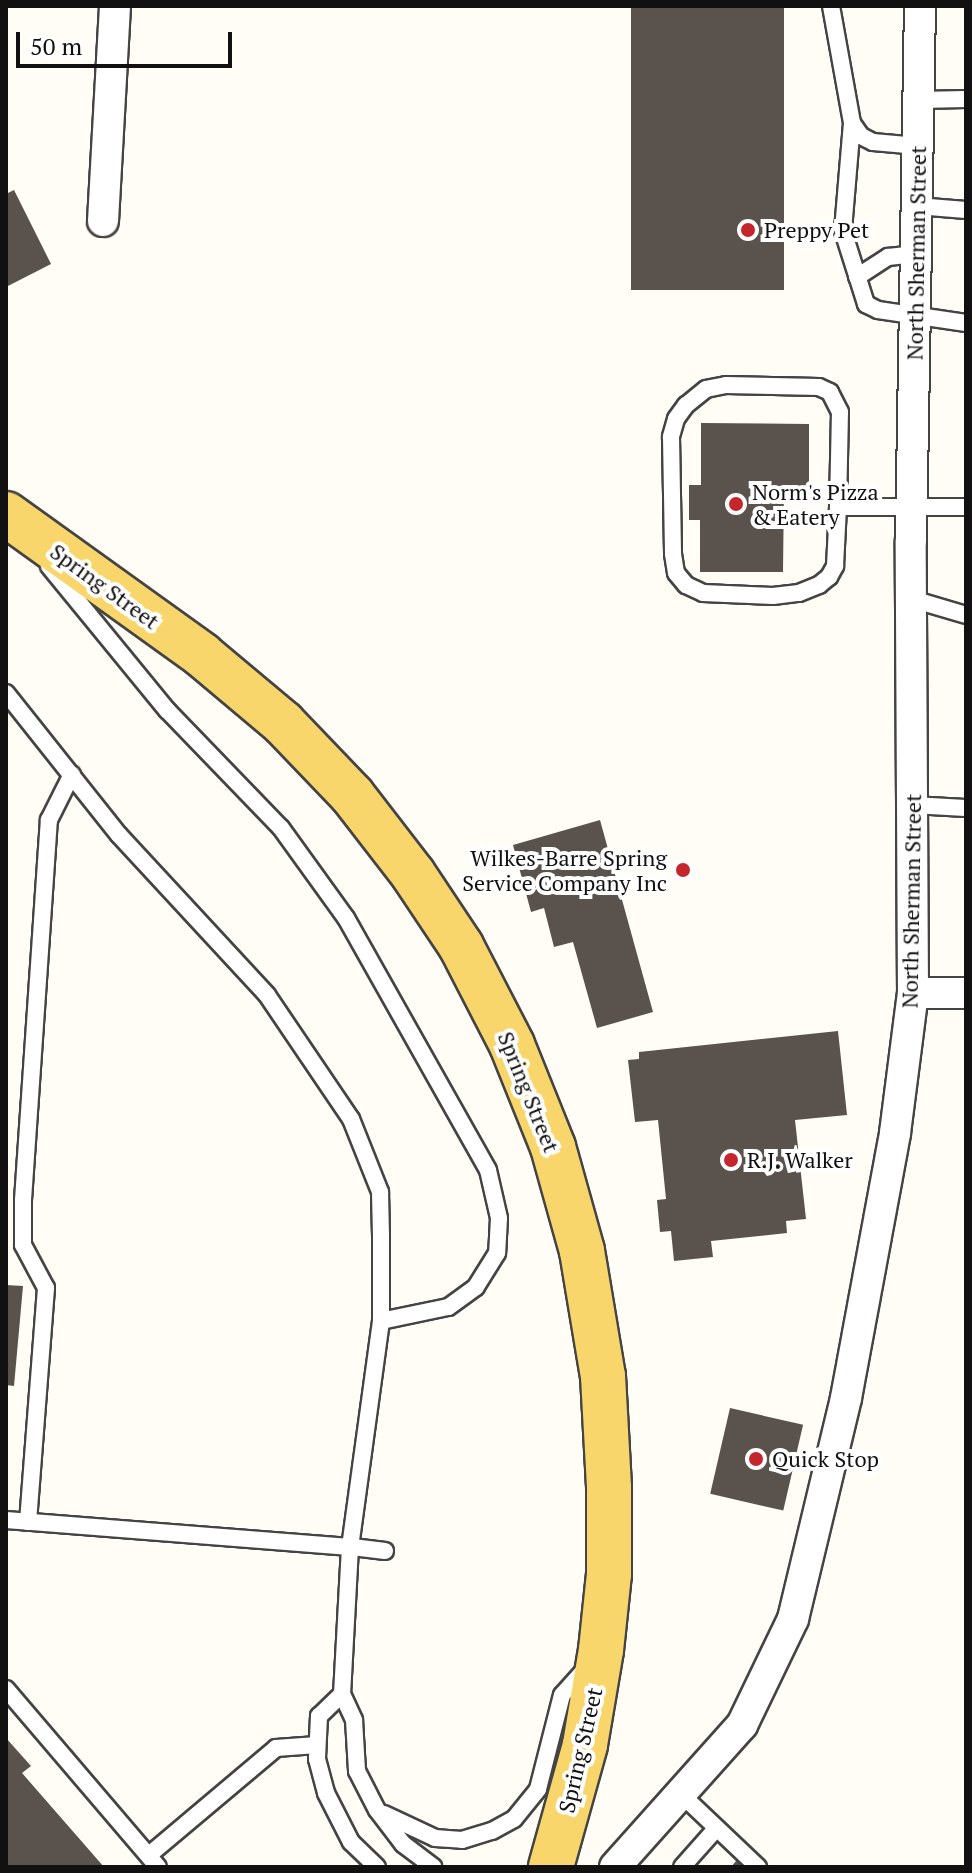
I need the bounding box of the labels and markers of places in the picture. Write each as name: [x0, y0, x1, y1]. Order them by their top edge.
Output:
place label: Preppy Pet: [764, 217, 869, 243]
marker: Preppy Pet: [739, 221, 757, 239]
place label: Norm's Pizza & Eatery: [752, 478, 879, 530]
marker: Norm's Pizza & Eatery: [727, 495, 745, 513]
place label: Wilkes-Barre Spring Service Company Inc: [462, 844, 667, 896]
marker: Wilkes-Barre Spring Service Company Inc: [674, 861, 692, 879]
place label: R.J. Walker: [747, 1147, 854, 1173]
marker: R.J. Walker: [722, 1151, 740, 1169]
place label: Quick Stop: [772, 1446, 879, 1472]
marker: Quick Stop: [747, 1450, 765, 1468]

